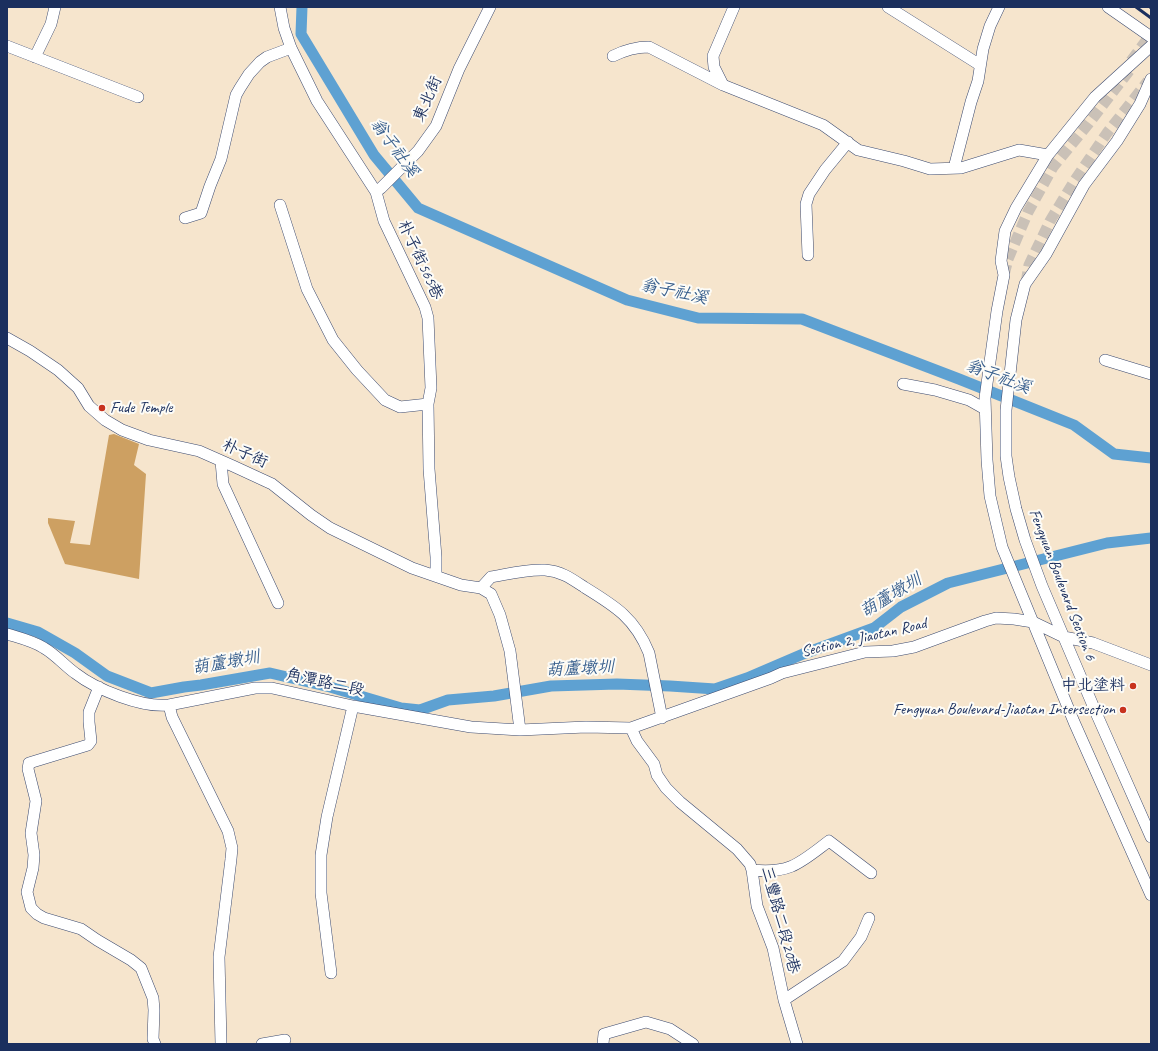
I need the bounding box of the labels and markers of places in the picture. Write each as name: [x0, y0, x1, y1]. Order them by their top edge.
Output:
place label: Fude Temple: [110, 398, 172, 418]
marker: Fude Temple: [97, 403, 107, 413]
place label: 中北塗料: [1061, 676, 1125, 696]
marker: 中北塗料: [1128, 681, 1138, 691]
place label: Fengyuan Boulevard-Jiaotan Intersection: [893, 700, 1115, 720]
marker: Fengyuan Boulevard-Jiaotan Intersection: [1118, 705, 1128, 715]

